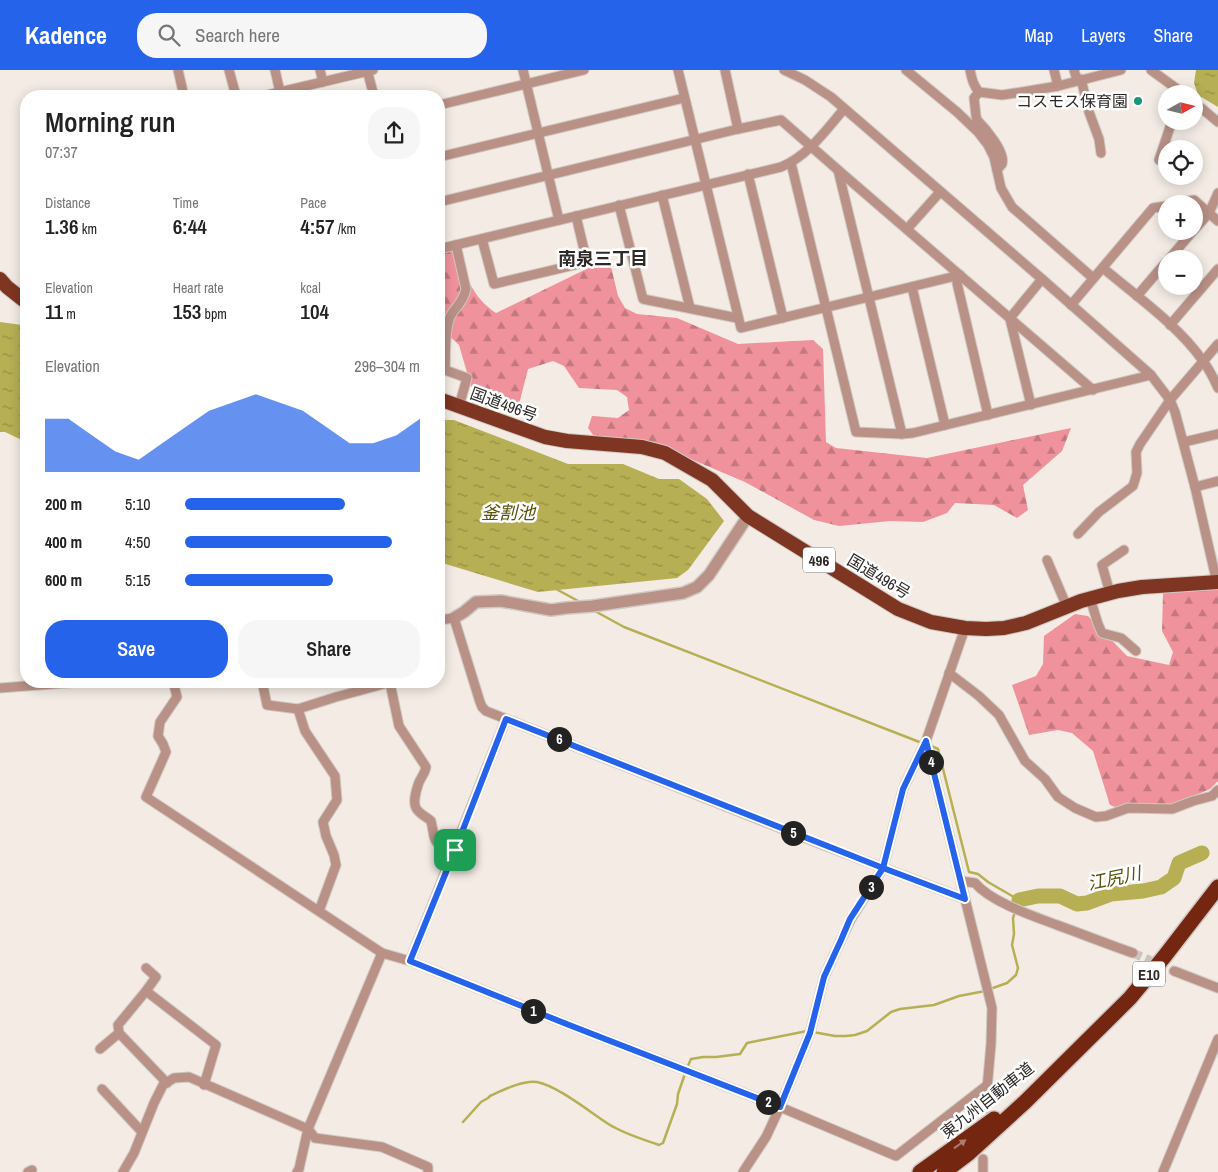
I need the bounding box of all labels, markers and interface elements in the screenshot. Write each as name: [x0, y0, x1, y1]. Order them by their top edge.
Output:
search box: [137, 13, 487, 58]
text: Kadence: [25, 19, 107, 51]
icon: search: [155, 21, 183, 49]
text: Search here: [195, 22, 280, 48]
text: Map: [1025, 23, 1053, 48]
text: Layers: [1081, 23, 1126, 48]
text: Share: [1154, 23, 1193, 48]
north arrow: [1158, 85, 1202, 130]
map controls: [1158, 85, 1203, 295]
place label: コスモス保育園: [1016, 90, 1128, 112]
marker: コスモス保育園: [1132, 95, 1144, 107]
text: Morning run: [45, 103, 176, 141]
button: share: [368, 107, 420, 159]
button: locate: [1158, 140, 1203, 185]
text: 07:37: [45, 141, 78, 163]
text: Distance: [45, 194, 90, 212]
text: Time: [173, 194, 199, 212]
text: Pace: [300, 194, 327, 212]
button: +: [1158, 195, 1203, 240]
text: 1.36: [45, 212, 79, 241]
text: 6:44: [173, 212, 207, 241]
text: 4:57: [300, 212, 334, 241]
text: km: [79, 220, 97, 238]
text: /km: [334, 220, 356, 238]
district label: 南泉三丁目: [558, 246, 648, 271]
button: −: [1158, 250, 1203, 295]
text: Elevation: [45, 279, 93, 297]
text: Heart rate: [173, 279, 224, 297]
text: kcal: [300, 279, 321, 297]
text: 11: [45, 297, 63, 326]
text: 153: [173, 297, 201, 326]
text: 104: [300, 297, 329, 326]
text: m: [63, 305, 76, 323]
text: bpm: [201, 305, 227, 323]
text: Elevation: [45, 355, 100, 377]
text: 296–304 m: [354, 355, 420, 377]
street label: 国道496号: [467, 382, 541, 426]
text: 200 m: [45, 493, 82, 515]
text: 5:10: [125, 493, 151, 515]
water label: 釜割池: [481, 500, 537, 525]
text: 400 m: [45, 531, 82, 553]
text: 4:50: [125, 531, 151, 553]
road number: 496: [803, 548, 835, 572]
street label: 国道496号: [843, 549, 915, 603]
text: 600 m: [45, 569, 82, 591]
text: 5:15: [125, 569, 151, 591]
button: Save: [45, 620, 228, 678]
button: Share: [238, 620, 420, 678]
pin: 6: [546, 726, 572, 752]
text: 6: [556, 730, 563, 748]
pin: 4: [918, 750, 944, 774]
text: 4: [928, 753, 935, 771]
pin: 5: [780, 820, 806, 846]
text: 5: [790, 824, 797, 842]
pin: [434, 829, 476, 871]
icon: arrive: [441, 836, 469, 864]
water label: 江尻川: [1085, 860, 1145, 896]
pin: 3: [858, 874, 884, 900]
text: 3: [868, 878, 875, 896]
road number: E10: [1133, 962, 1165, 986]
pin: 1: [520, 998, 546, 1024]
text: 1: [530, 1002, 537, 1020]
street label: 東九州自動車道: [936, 1057, 1038, 1143]
pin: 2: [756, 1090, 780, 1114]
text: 2: [765, 1093, 772, 1111]
one-way arrow: [953, 1139, 967, 1149]

